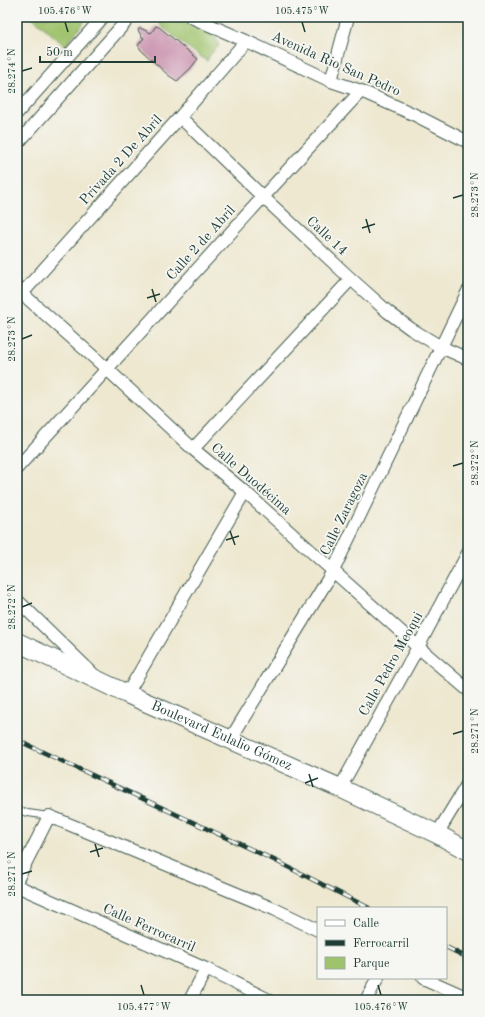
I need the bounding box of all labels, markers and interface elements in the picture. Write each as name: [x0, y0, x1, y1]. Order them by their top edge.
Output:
text: 105.476°W: [38, 6, 92, 16]
text: 105.475°W: [275, 6, 329, 16]
street label: Avenida Rio San Pedro: [269, 29, 403, 99]
scale bar: [40, 38, 155, 64]
text: 50 m: [46, 46, 73, 59]
text: 28.274°N: [7, 48, 17, 94]
street label: Privada 2 De Abril: [77, 112, 165, 208]
text: 28.273°N: [470, 172, 480, 218]
street label: Calle 2 de Abril: [164, 203, 238, 283]
street label: Calle 14: [304, 214, 350, 258]
text: 28.273°N: [7, 316, 17, 362]
text: 28.272°N: [470, 440, 480, 486]
street label: Calle Duodécima: [208, 441, 294, 518]
street label: Calle Zaragoza: [318, 470, 370, 558]
text: 28.272°N: [7, 584, 17, 630]
street label: Calle Pedro Meoqui: [357, 609, 426, 718]
street label: Boulevard Eulalio Gómez: [149, 699, 294, 773]
text: 28.271°N: [470, 708, 480, 754]
text: 28.271°N: [7, 851, 17, 897]
street label: Calle Ferrocarril: [101, 901, 198, 955]
legend: [317, 907, 447, 979]
text: Calle: [353, 918, 379, 930]
text: Ferrocarril: [353, 938, 409, 950]
text: Parque: [353, 958, 390, 970]
text: 105.477°W: [117, 1002, 171, 1012]
text: 105.476°W: [354, 1002, 408, 1012]

